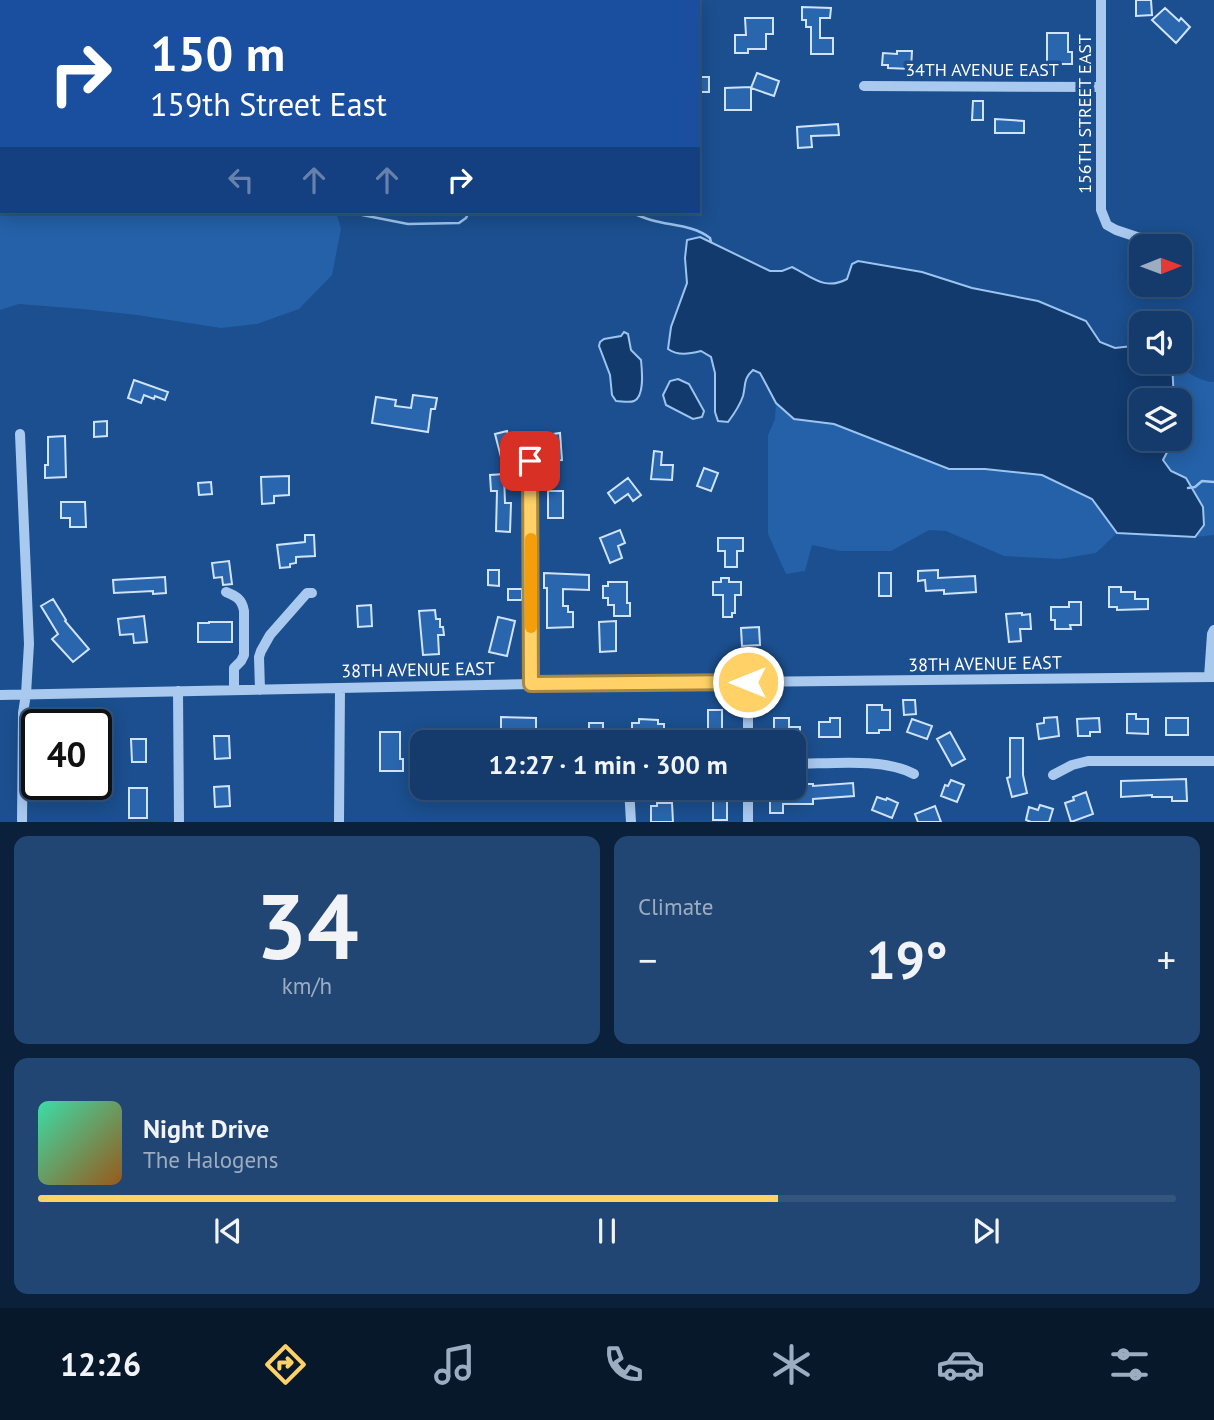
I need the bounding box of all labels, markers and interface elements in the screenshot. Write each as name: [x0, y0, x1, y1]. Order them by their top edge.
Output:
text: 150 m: [150, 21, 285, 85]
icon: right: [35, 28, 126, 119]
street label: 156TH STREET EAST: [1073, 34, 1096, 194]
street label: 34TH AVENUE EAST: [905, 58, 1059, 81]
text: 159th Street East: [150, 83, 387, 125]
icon: left: [222, 161, 260, 199]
icon: ahead: [295, 161, 333, 199]
icon: ahead: [368, 161, 406, 199]
icon: right: [441, 161, 479, 199]
north arrow: [1129, 234, 1192, 298]
map controls: [1129, 234, 1192, 451]
button: sound: [1129, 311, 1192, 374]
button: layers: [1129, 388, 1192, 451]
pin: [500, 431, 560, 491]
icon: arrive: [511, 442, 549, 480]
position arrow: [711, 645, 785, 719]
street label: 38TH AVENUE EAST: [908, 651, 1062, 676]
street label: 38TH AVENUE EAST: [341, 657, 495, 682]
speed limit sign: 40: [21, 709, 112, 800]
text: 12:27 · 1 min · 300 m: [488, 748, 728, 781]
text: 34: [255, 866, 359, 984]
text: Climate: [638, 892, 713, 921]
text: 19°: [866, 926, 948, 993]
text: −: [638, 935, 657, 984]
text: +: [1157, 935, 1176, 984]
text: km/h: [282, 971, 332, 1000]
text: Night Drive: [143, 1112, 269, 1145]
text: The Halogens: [143, 1145, 278, 1174]
icon: previous: [209, 1212, 247, 1250]
icon: pause: [588, 1212, 626, 1250]
icon: next: [967, 1212, 1005, 1250]
icon: directions: [261, 1340, 310, 1389]
icon: music: [430, 1340, 479, 1389]
icon: phone: [599, 1340, 648, 1389]
icon: climate: [767, 1340, 816, 1389]
icon: car: [936, 1340, 985, 1389]
icon: filters: [1105, 1340, 1154, 1389]
text: 12:26: [60, 1343, 141, 1385]

